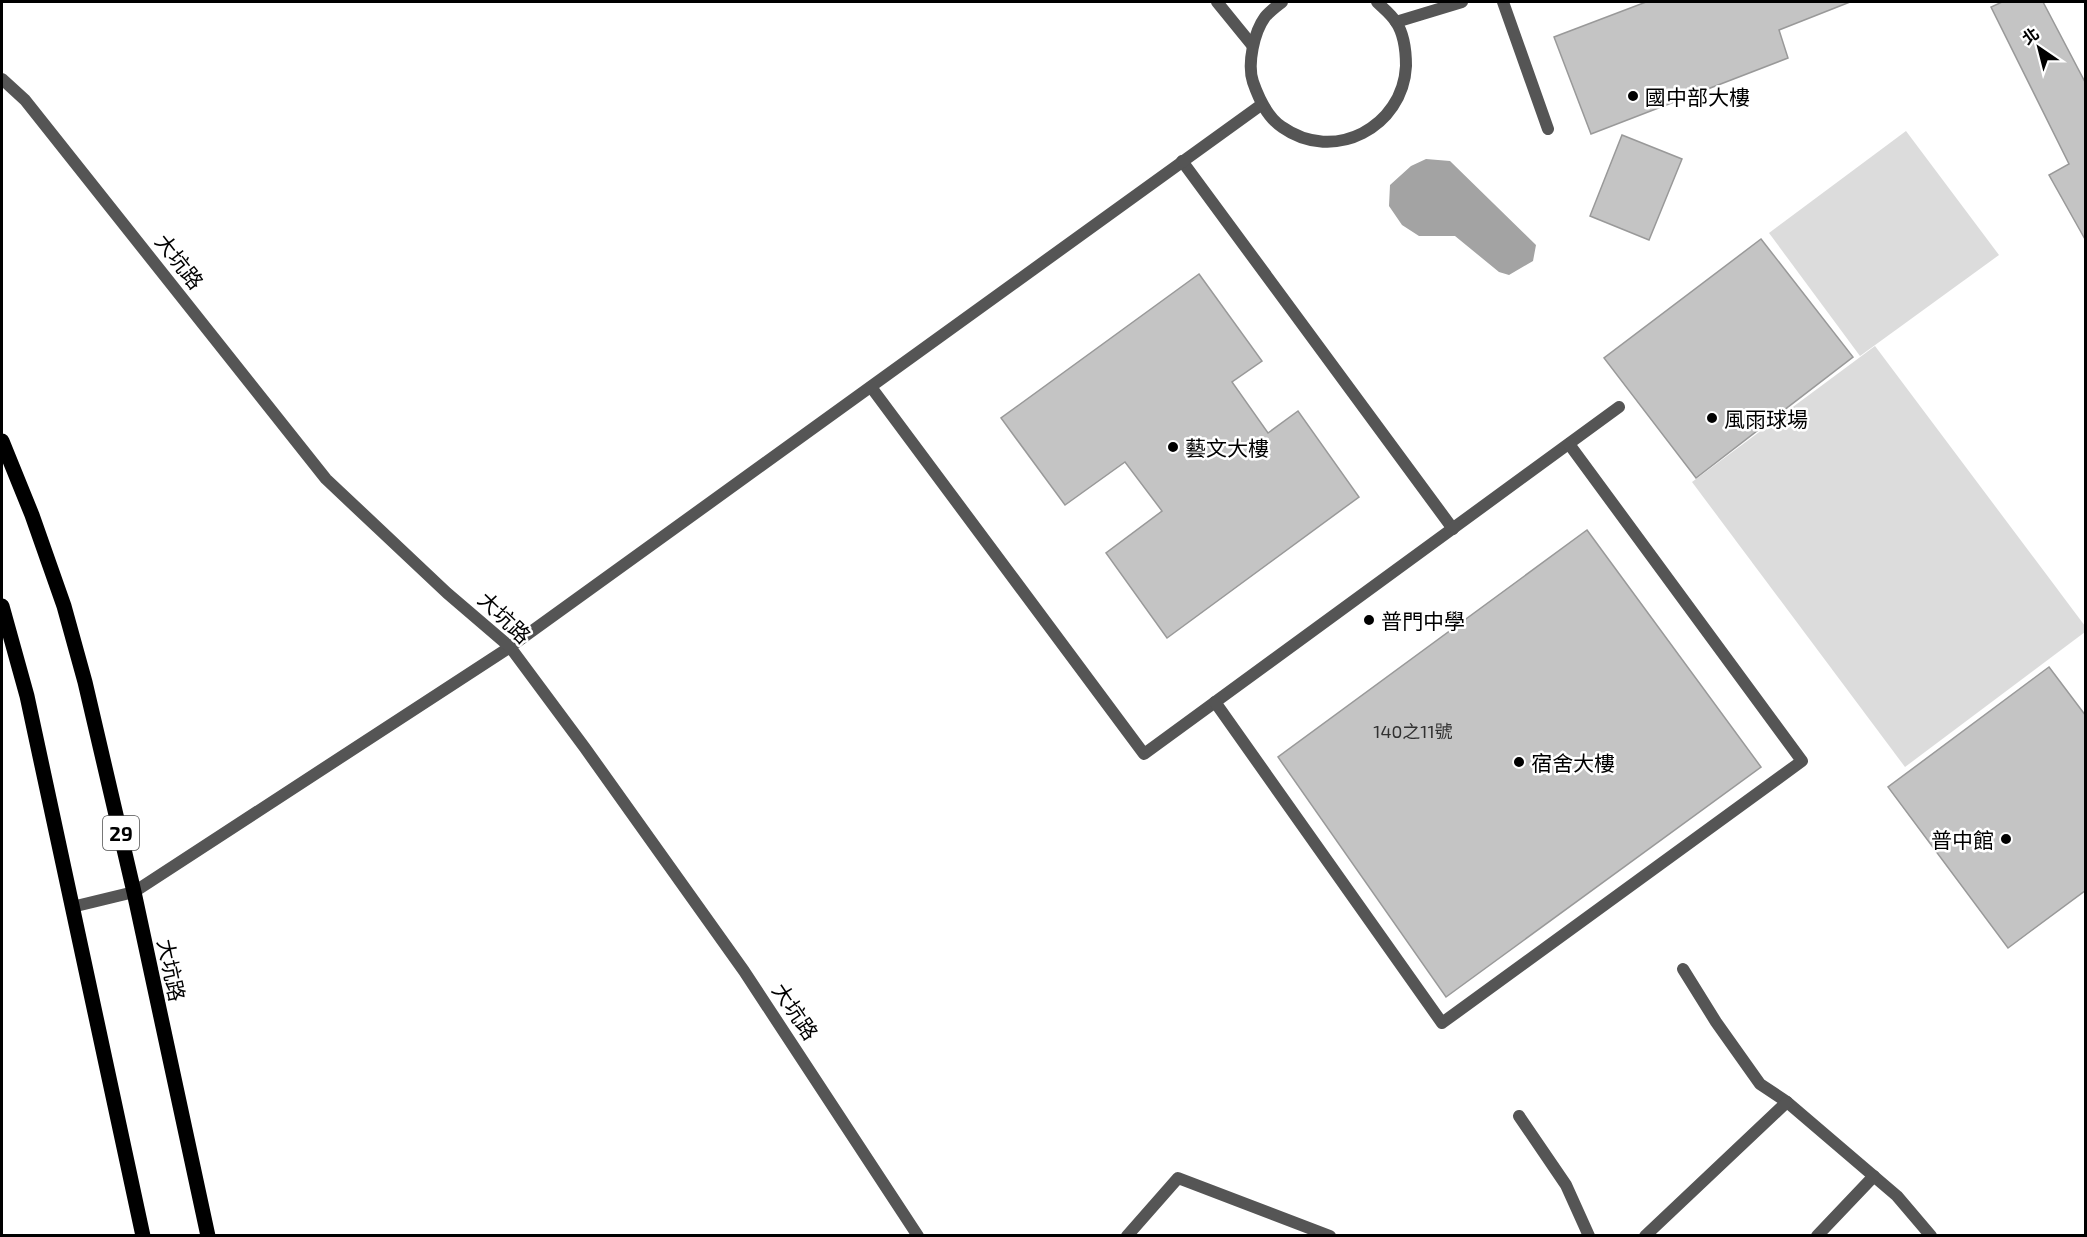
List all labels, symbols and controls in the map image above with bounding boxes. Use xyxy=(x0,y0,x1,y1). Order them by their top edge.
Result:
north arrow xyxy=(2009,18,2069,78)
text: 北 xyxy=(2018,23,2042,48)
place label: 國中部大樓 xyxy=(1645,84,1750,109)
marker: 國中部大樓 xyxy=(1626,89,1640,103)
street label: 大坑路 xyxy=(151,228,209,294)
place label: 風雨球場 xyxy=(1724,406,1808,431)
marker: 風雨球場 xyxy=(1705,411,1719,425)
place label: 藝文大樓 xyxy=(1185,435,1269,460)
marker: 藝文大樓 xyxy=(1166,440,1180,454)
street label: 大坑路 xyxy=(474,586,536,648)
place label: 普門中學 xyxy=(1381,608,1465,633)
marker: 普門中學 xyxy=(1362,613,1376,627)
house number: 140之11號 xyxy=(1373,720,1453,742)
place label: 宿舍大樓 xyxy=(1531,750,1615,775)
marker: 宿舍大樓 xyxy=(1512,755,1526,769)
road number: 29 xyxy=(103,816,139,850)
place label: 普中館 xyxy=(1931,827,1994,852)
marker: 普中館 xyxy=(1999,832,2013,846)
street label: 大坑路 xyxy=(153,937,191,1003)
street label: 大坑路 xyxy=(768,978,824,1044)

